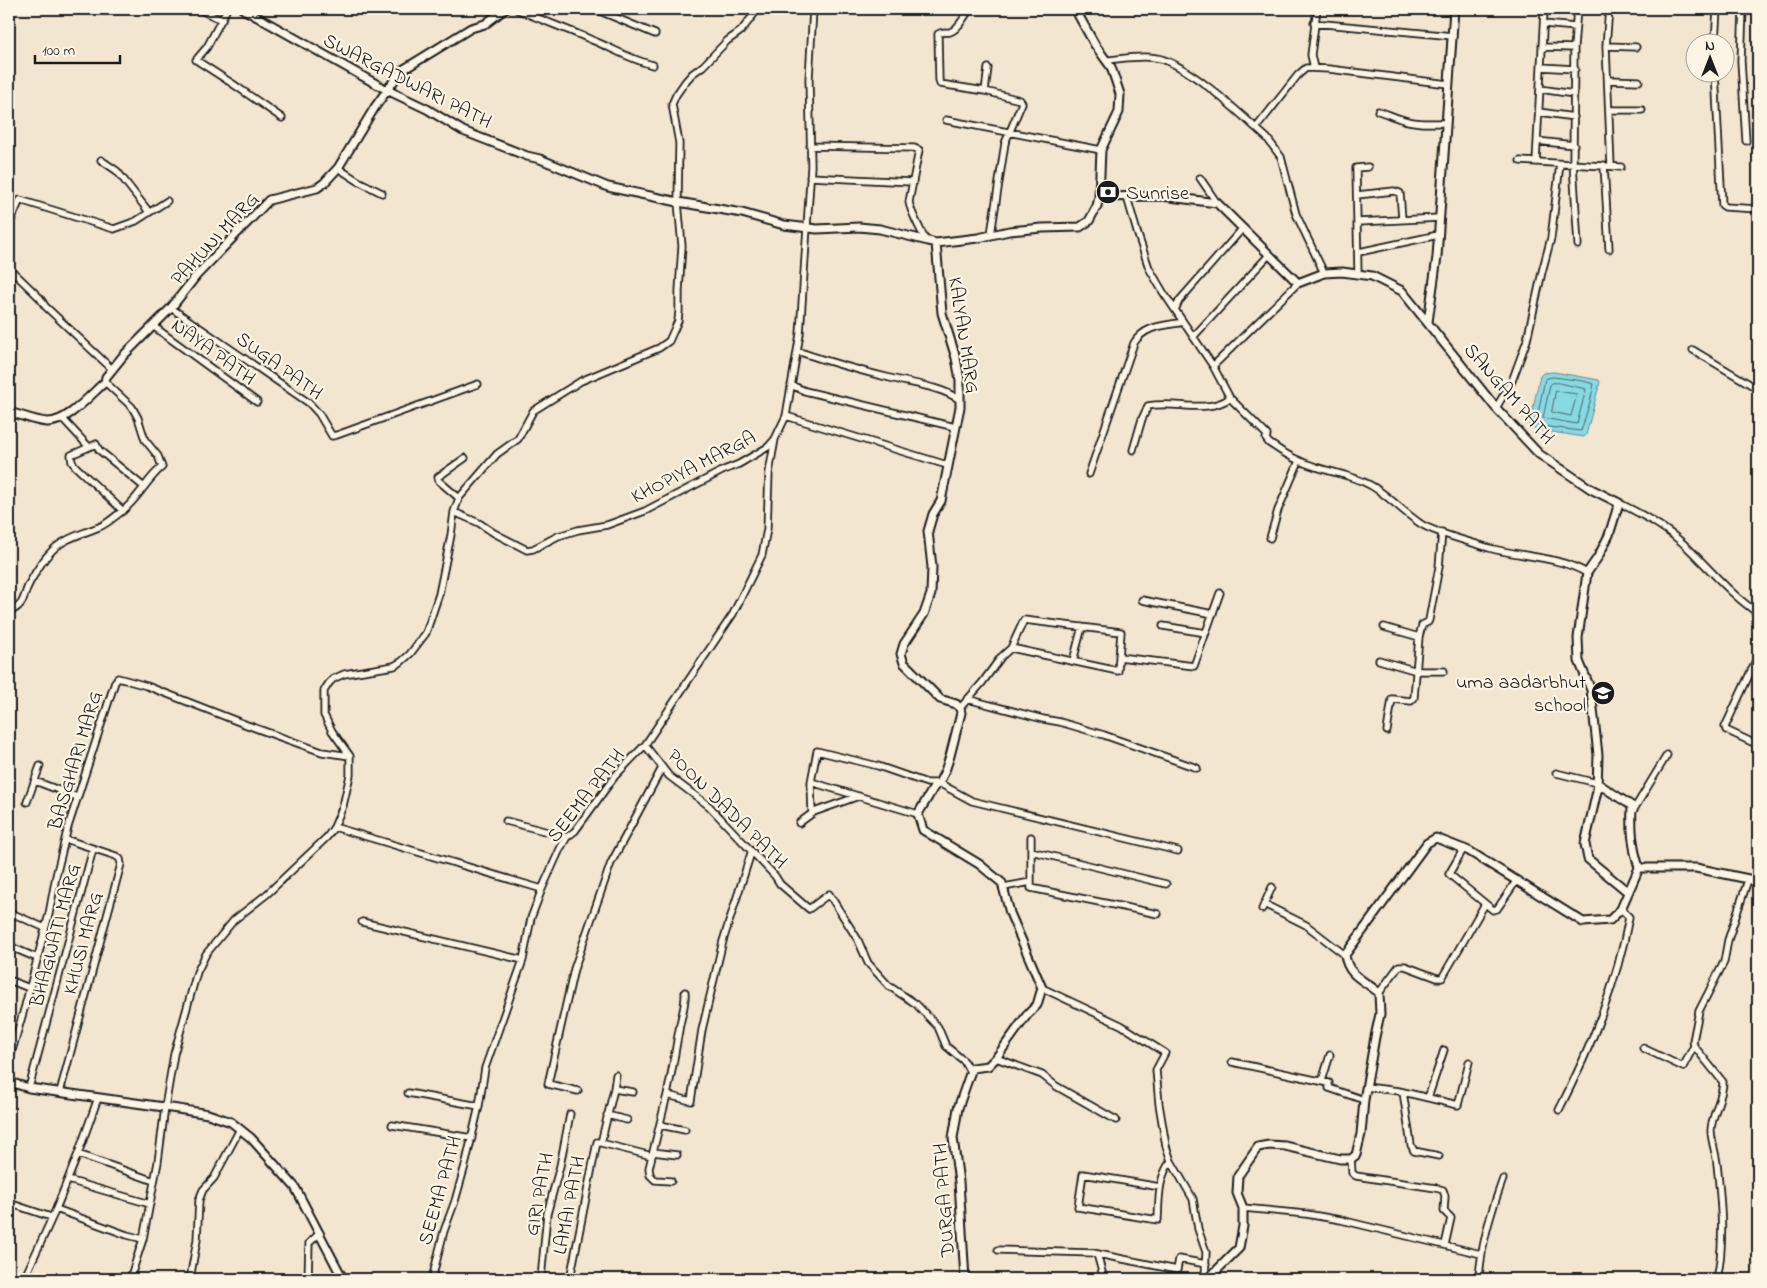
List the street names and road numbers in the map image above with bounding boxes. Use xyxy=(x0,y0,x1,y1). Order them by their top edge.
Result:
street label: SWARGADWARI PATH xyxy=(317,27,496,137)
street label: PAHUNI MARG xyxy=(165,187,267,293)
street label: KALYAN MARG xyxy=(939,275,986,396)
street label: NAYA PATH xyxy=(164,312,261,394)
street label: SUGA PATH xyxy=(229,326,328,408)
street label: SANGAM PATH xyxy=(1456,337,1561,452)
street label: KHOPIYA MARGA xyxy=(627,424,762,512)
street label: BASGHARI MARG xyxy=(41,688,111,835)
street label: SEEMA PATH xyxy=(541,743,633,850)
street label: POON DADA PATH xyxy=(659,743,793,877)
street label: BHAGWATI MARG xyxy=(23,861,89,1011)
street label: KHUSI MARG xyxy=(57,889,112,998)
street label: SEEMA PATH xyxy=(412,1133,471,1249)
street label: DURGA PATH xyxy=(927,1142,964,1259)
street label: GIRI PATH xyxy=(518,1151,563,1238)
street label: LAMAI PATH xyxy=(547,1154,594,1257)

